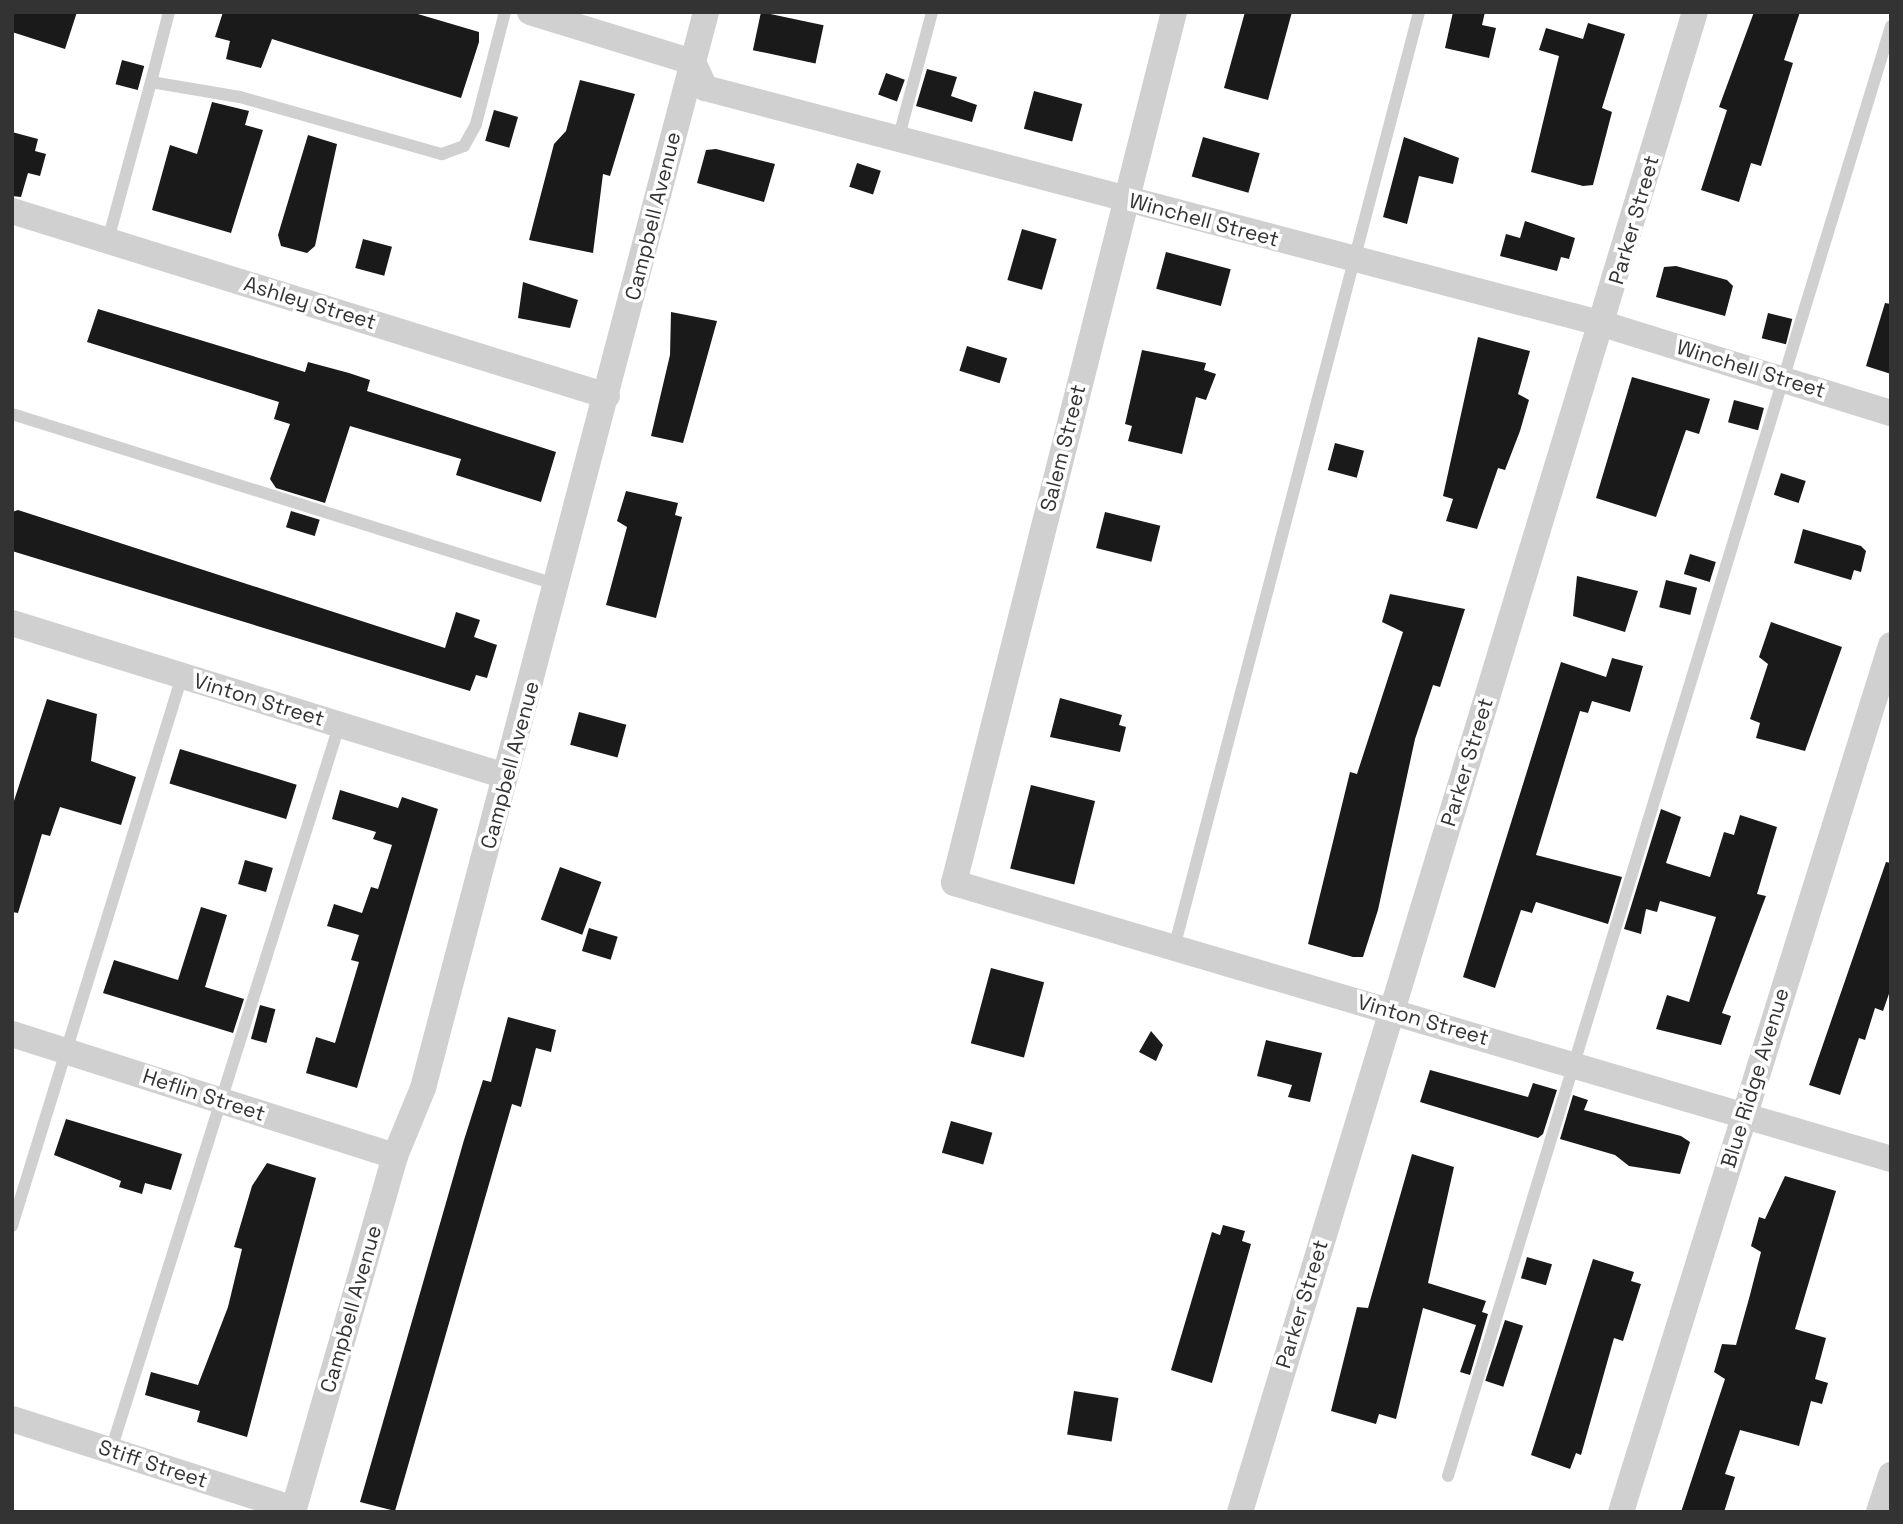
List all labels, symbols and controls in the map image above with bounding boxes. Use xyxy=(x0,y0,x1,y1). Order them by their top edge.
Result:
street label: Campbell Avenue xyxy=(620,129,686,303)
street label: Parker Street xyxy=(1604,153,1664,287)
street label: Winchell Street xyxy=(1126,188,1282,252)
street label: Ashley Street xyxy=(241,271,379,335)
street label: Winchell Street xyxy=(1674,334,1828,404)
street label: Salem Street xyxy=(1035,382,1091,514)
street label: Vinton Street xyxy=(191,668,327,732)
street label: Campbell Avenue xyxy=(475,678,545,852)
street label: Parker Street xyxy=(1436,695,1498,829)
street label: Blue Ridge Avenue xyxy=(1716,985,1794,1171)
street label: Vinton Street xyxy=(1354,989,1492,1051)
street label: Heflin Street xyxy=(140,1063,268,1127)
street label: Campbell Avenue xyxy=(315,1222,387,1396)
street label: Parker Street xyxy=(1271,1237,1333,1371)
street label: Stiff Street xyxy=(95,1435,211,1493)

